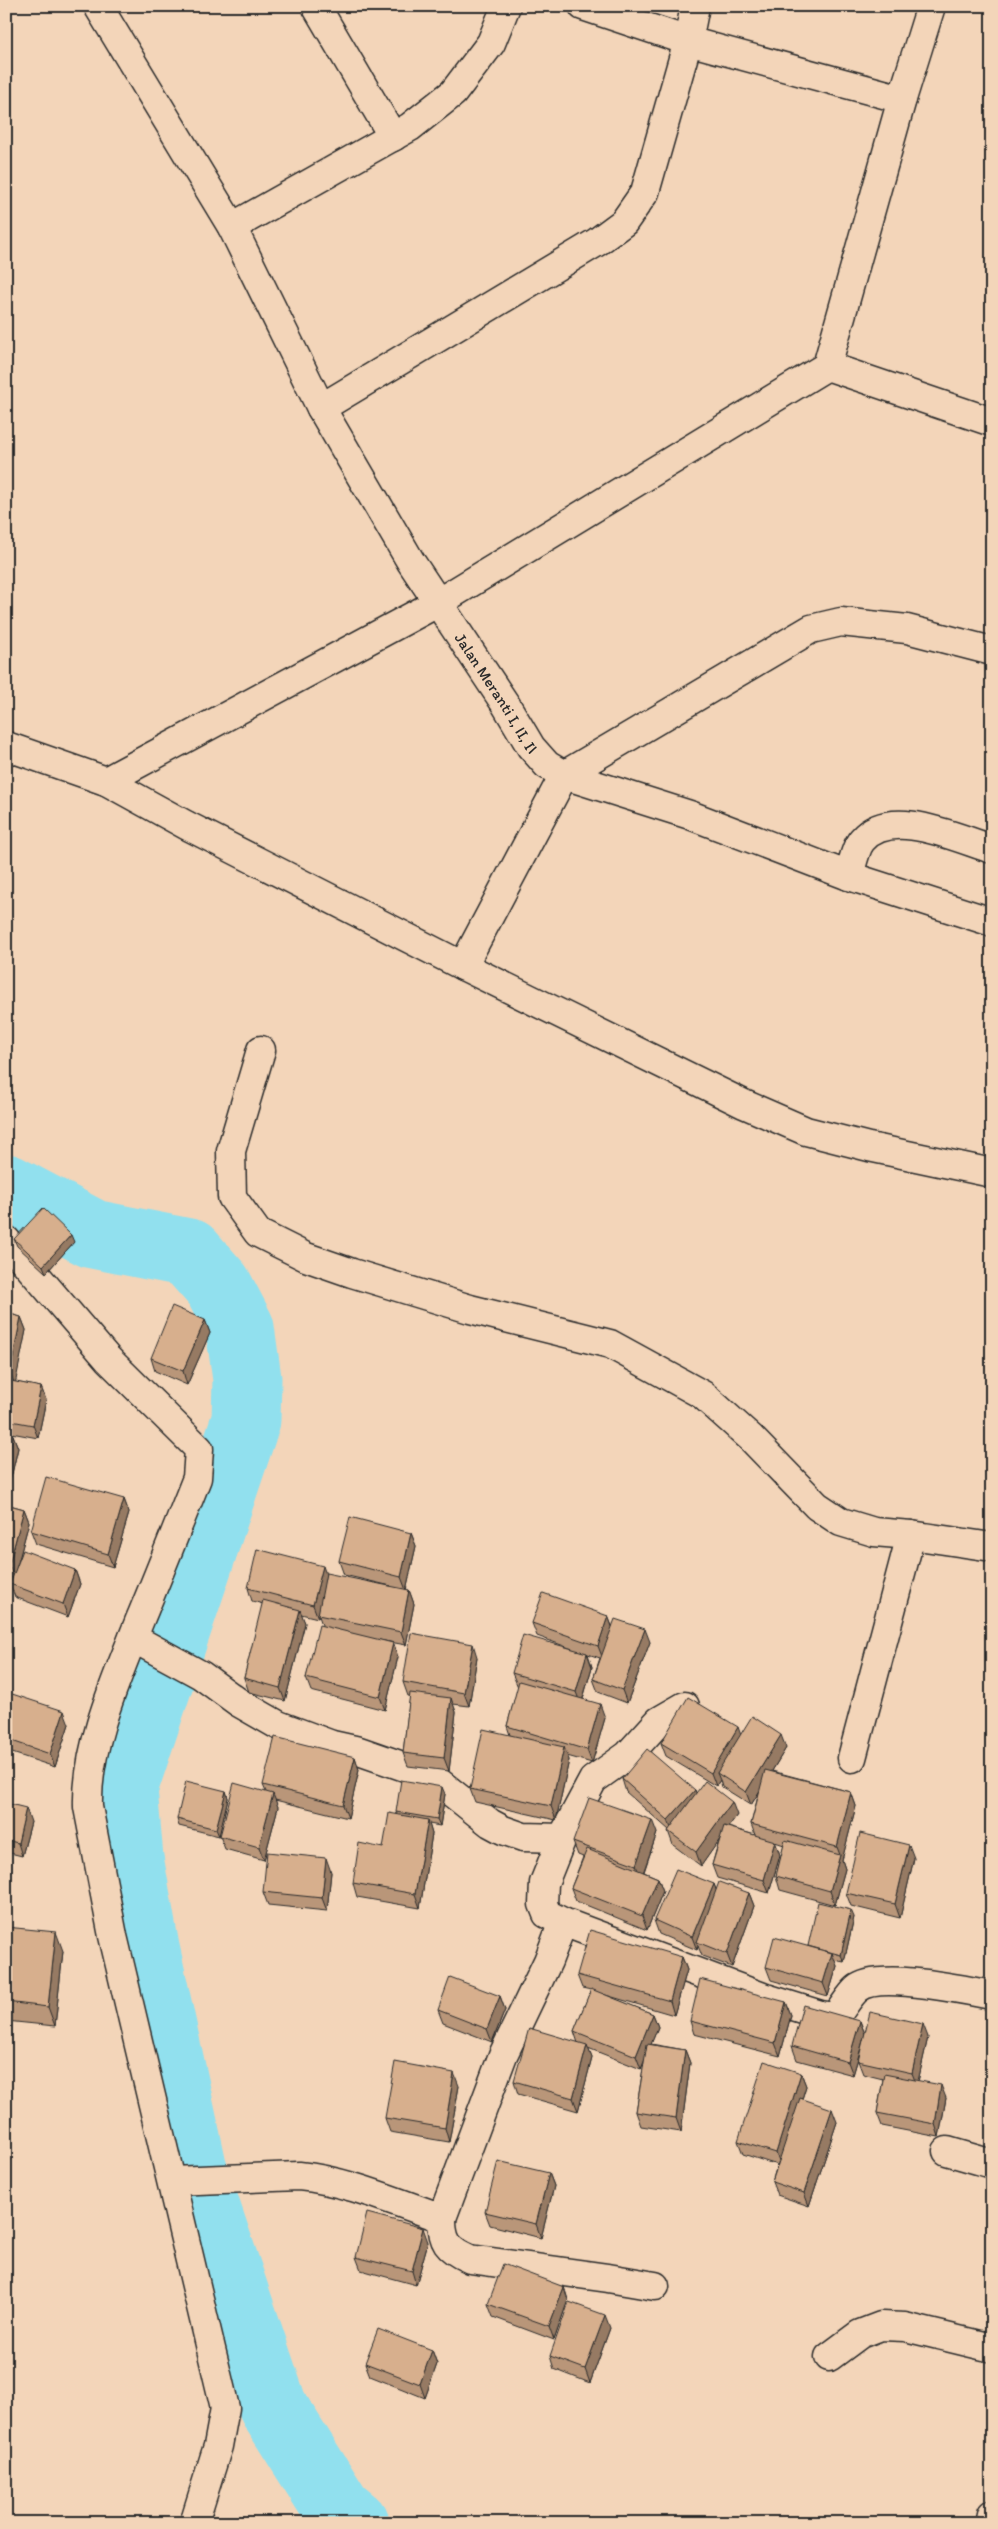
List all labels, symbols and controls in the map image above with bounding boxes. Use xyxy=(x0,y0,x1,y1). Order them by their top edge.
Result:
street label: Jalan Meranti I, II, II xyxy=(451,629,542,758)

